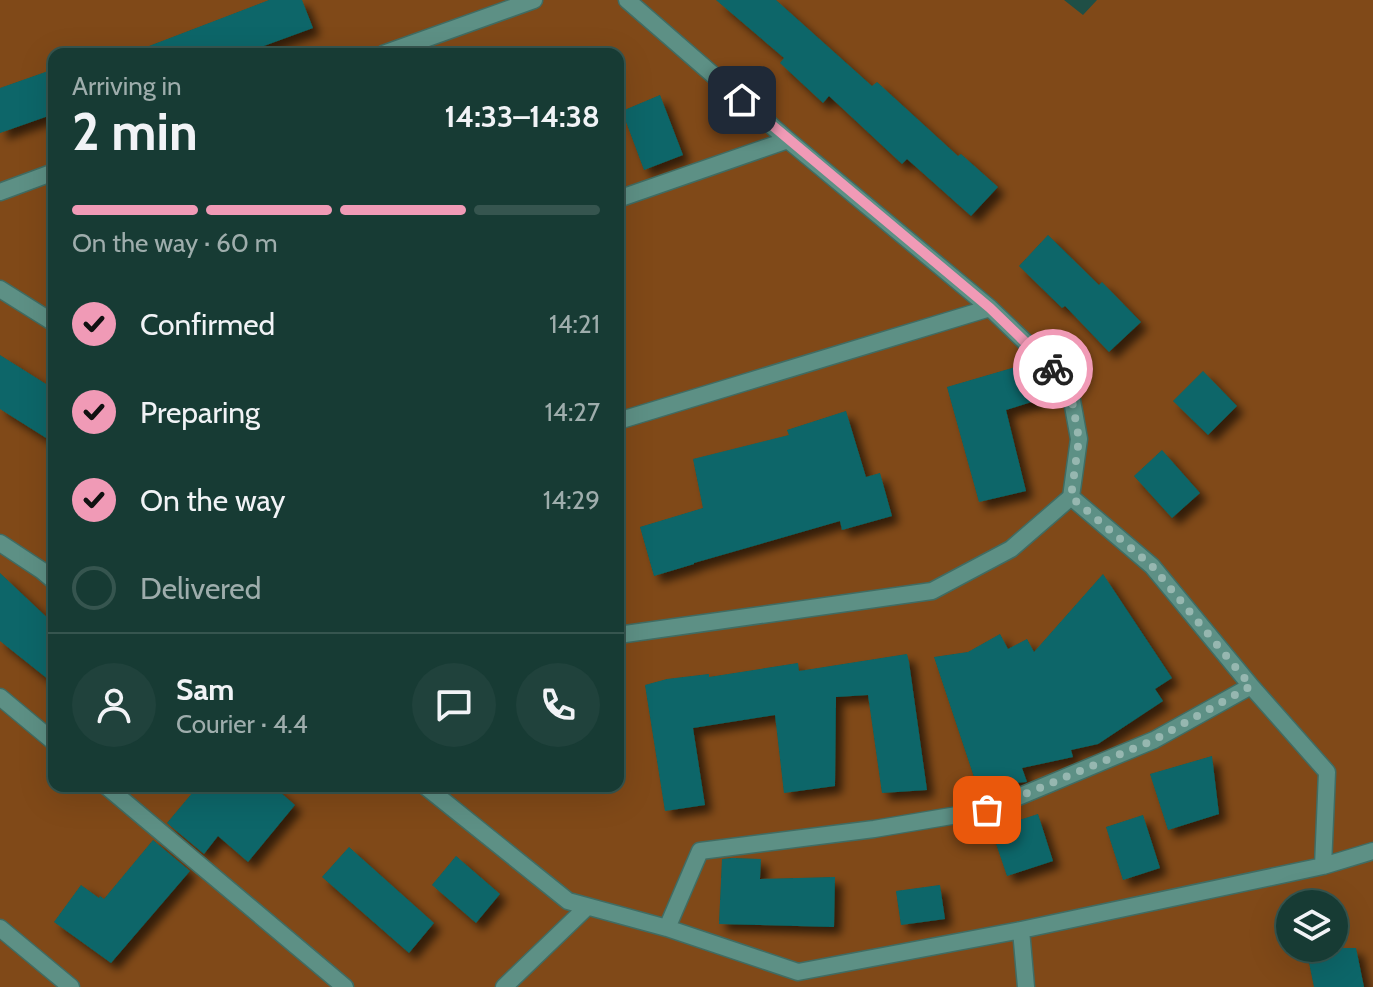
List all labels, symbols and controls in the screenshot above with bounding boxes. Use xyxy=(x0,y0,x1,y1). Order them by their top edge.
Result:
pin xyxy=(708,66,776,134)
text: Arriving in xyxy=(72,70,182,102)
icon: home xyxy=(720,78,764,122)
text: 14:33–14:38 xyxy=(444,98,600,135)
text: 2 min xyxy=(72,100,198,163)
text: On the way · 60 m xyxy=(72,227,278,259)
icon: check xyxy=(72,302,116,346)
text: Confirmed xyxy=(140,306,275,343)
text: 14:21 xyxy=(549,308,600,340)
courier xyxy=(1013,329,1093,409)
icon: bike xyxy=(1031,347,1075,391)
icon: check xyxy=(72,390,116,434)
text: Preparing xyxy=(140,394,260,431)
text: 14:27 xyxy=(544,396,600,428)
icon: check xyxy=(72,478,116,522)
text: On the way xyxy=(140,482,285,519)
text: 14:29 xyxy=(543,484,600,516)
text: Delivered xyxy=(140,570,261,607)
button: person xyxy=(72,663,156,747)
button: chat xyxy=(412,663,496,747)
button: phone xyxy=(516,663,600,747)
text: Sam xyxy=(176,671,234,708)
text: Courier · 4.4 xyxy=(176,708,308,740)
pin xyxy=(953,776,1021,844)
icon: bag xyxy=(965,788,1009,832)
map controls xyxy=(1276,890,1348,962)
button: layers xyxy=(1276,890,1348,962)

